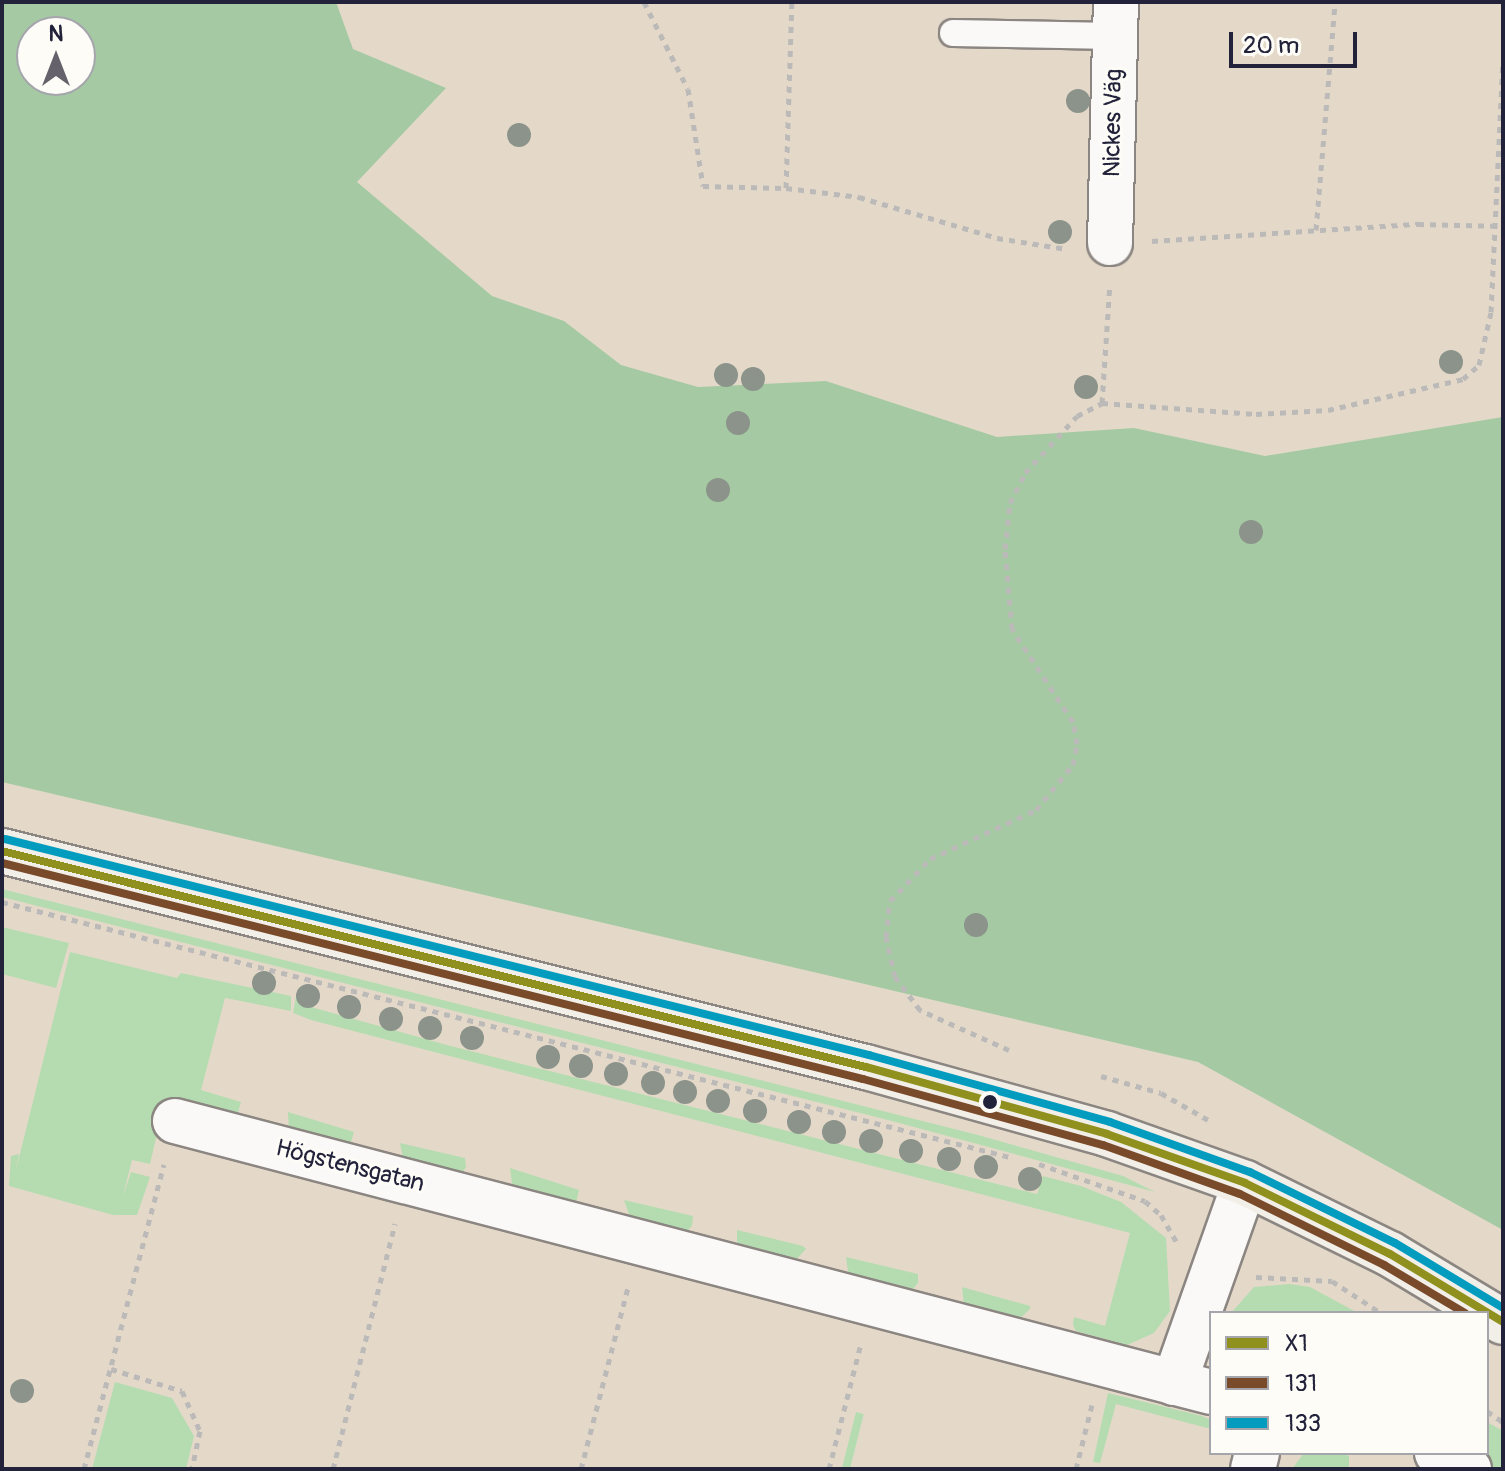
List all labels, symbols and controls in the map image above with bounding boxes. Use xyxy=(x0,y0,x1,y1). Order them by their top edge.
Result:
north arrow xyxy=(16,16,96,96)
scale bar xyxy=(1233,16,1361,66)
text: N xyxy=(49,20,63,48)
text: 20 m xyxy=(1243,31,1299,60)
street label: Nickes Väg xyxy=(1098,69,1128,177)
unlabelled marker xyxy=(982,1094,998,1110)
street label: Högstensgatan xyxy=(273,1134,427,1198)
legend xyxy=(1209,1311,1489,1455)
text: X1 xyxy=(1285,1329,1308,1358)
text: 131 xyxy=(1285,1369,1317,1398)
text: 133 xyxy=(1285,1409,1321,1438)

